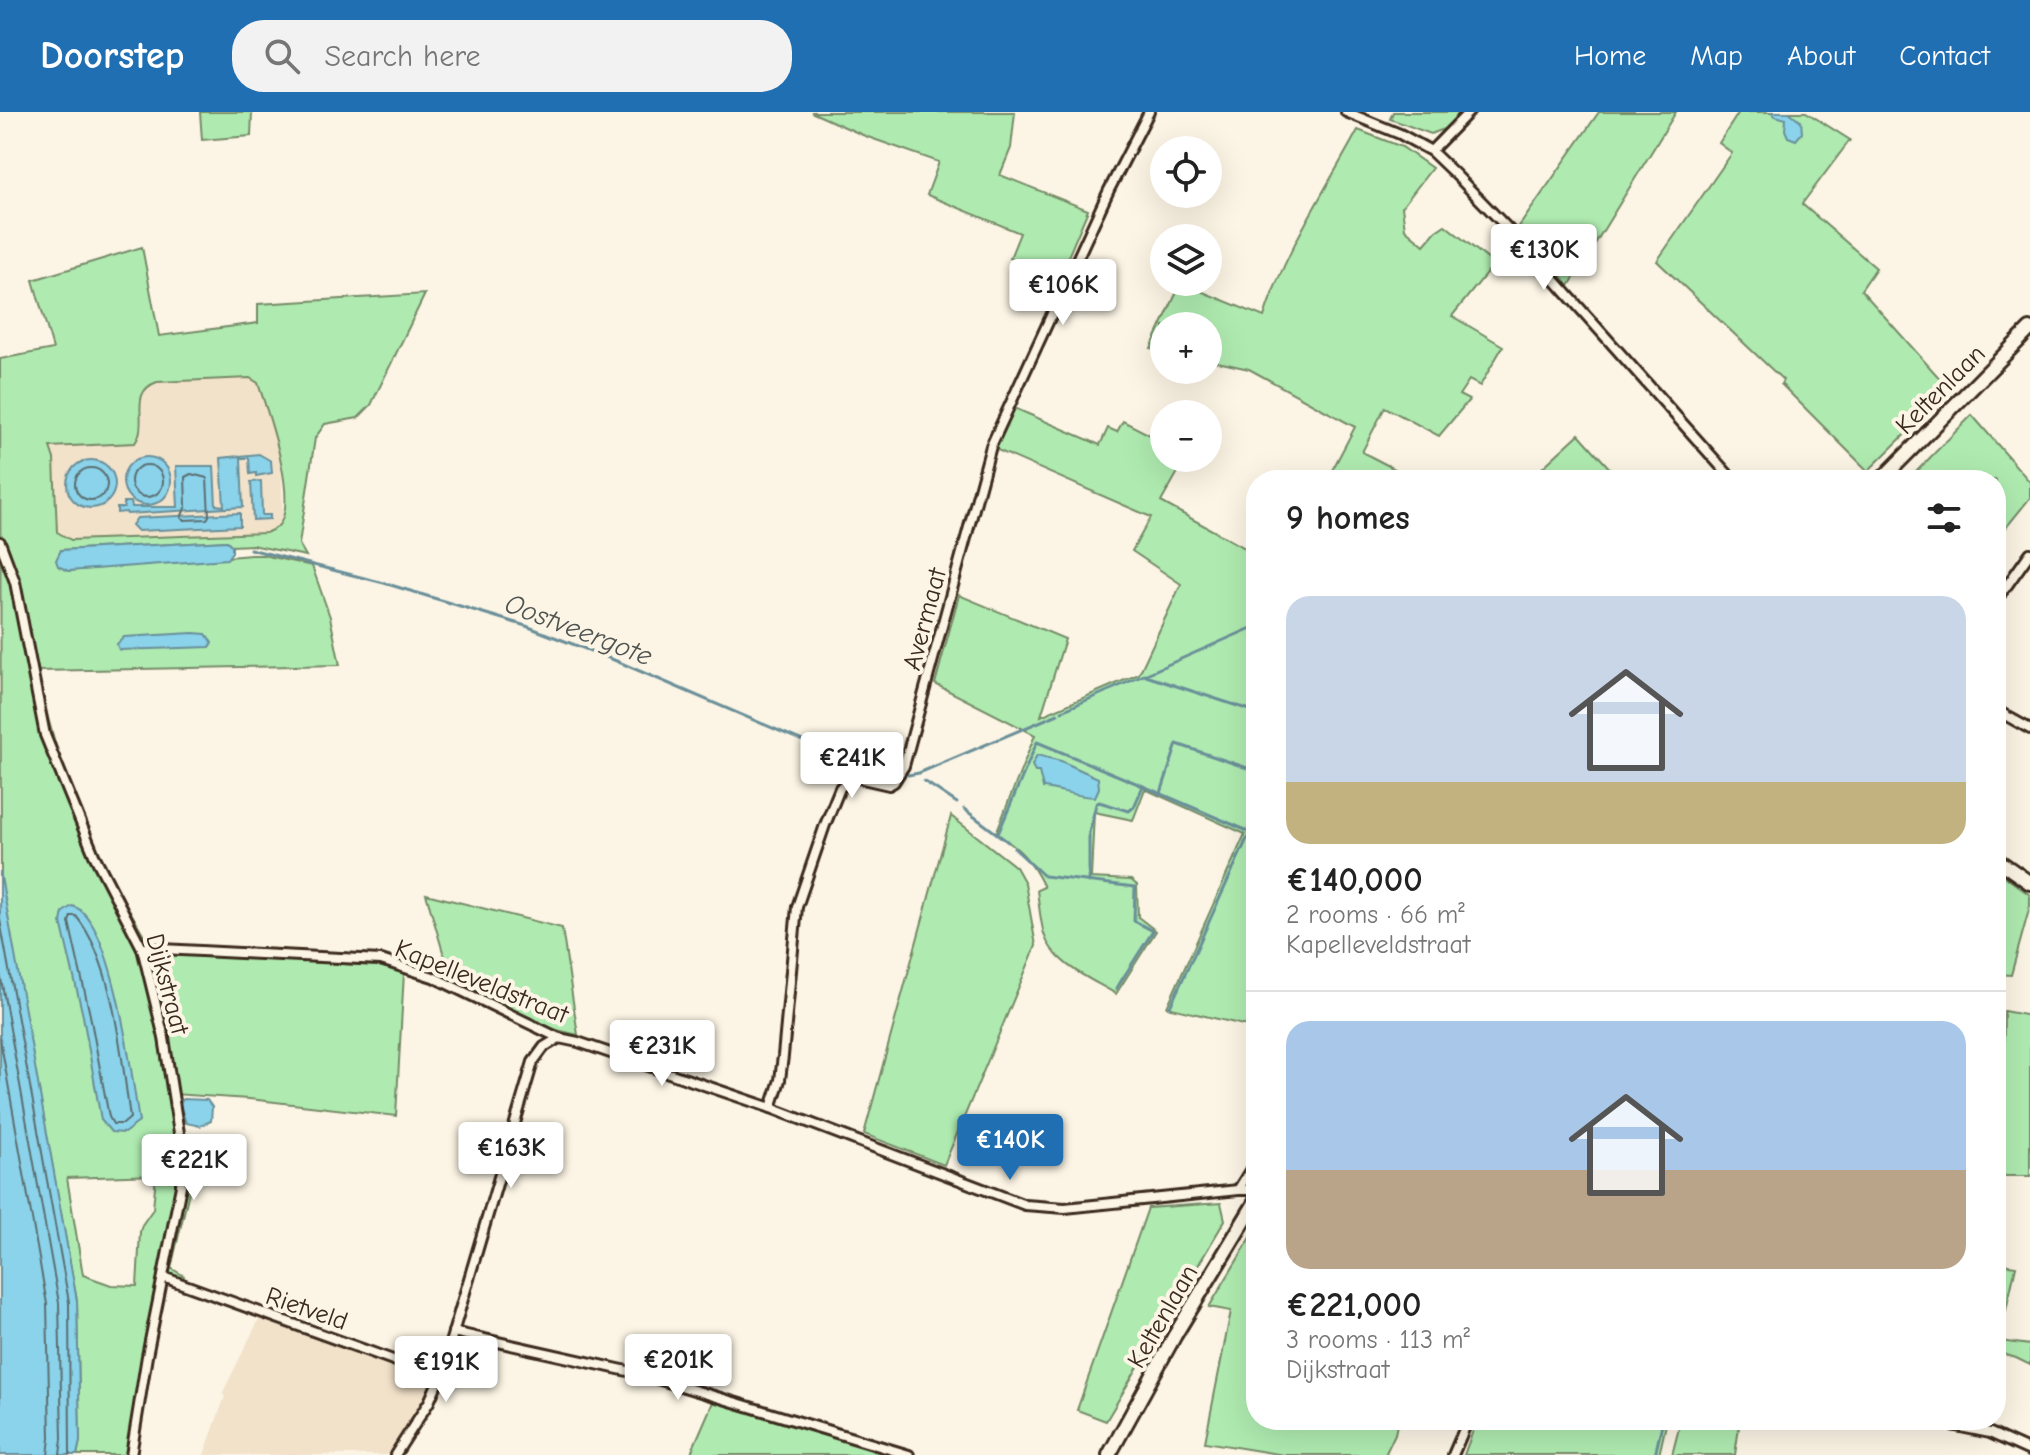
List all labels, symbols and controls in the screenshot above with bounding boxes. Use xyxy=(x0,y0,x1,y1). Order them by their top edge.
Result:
search box xyxy=(232,20,792,92)
text: Doorstep xyxy=(40,34,184,78)
icon: search xyxy=(260,34,304,78)
text: Search here xyxy=(324,39,481,74)
text: Home xyxy=(1574,40,1646,72)
text: Map xyxy=(1690,40,1743,72)
text: About xyxy=(1787,40,1855,72)
text: Contact xyxy=(1899,40,1990,72)
map controls xyxy=(1150,136,1222,472)
button: locate xyxy=(1150,136,1222,208)
button: layers xyxy=(1150,224,1222,296)
pin: €130K xyxy=(1488,224,1600,292)
text: €130K xyxy=(1509,235,1579,265)
pin: €106K xyxy=(1007,259,1119,327)
text: €106K xyxy=(1027,270,1099,300)
button: + xyxy=(1150,312,1222,384)
street label: Keltenlaan xyxy=(1890,339,1992,441)
button: − xyxy=(1150,400,1222,472)
icon: filters xyxy=(1922,496,1966,540)
text: 9 homes xyxy=(1286,498,1410,538)
street label: Avermaat xyxy=(897,563,953,674)
water label: Oostveergote xyxy=(501,587,657,673)
icon: home xyxy=(1554,648,1698,792)
pin: €241K xyxy=(796,732,908,800)
text: €241K xyxy=(818,743,886,773)
text: €140,000 xyxy=(1286,860,1423,900)
text: 2 rooms · 66 m² xyxy=(1286,900,1465,930)
street label: Dijkstraat xyxy=(139,930,195,1040)
text: Kapelleveldstraat xyxy=(1286,930,1470,960)
street label: Kapelleveldstraat xyxy=(391,933,574,1031)
pin: €231K xyxy=(606,1020,718,1088)
text: €231K xyxy=(628,1031,696,1061)
icon: home xyxy=(1554,1073,1698,1217)
pin: €140K xyxy=(954,1114,1066,1182)
pin: €163K xyxy=(455,1122,567,1190)
text: €140K xyxy=(975,1125,1045,1155)
text: €163K xyxy=(476,1133,546,1163)
pin: €221K xyxy=(138,1134,250,1202)
text: €221K xyxy=(160,1145,228,1175)
street label: Keltenlaan xyxy=(1121,1260,1204,1373)
street label: Rietveld xyxy=(262,1281,352,1337)
text: €221,000 xyxy=(1286,1285,1422,1325)
text: 3 rooms · 113 m² xyxy=(1286,1325,1470,1355)
pin: €201K xyxy=(622,1334,734,1402)
pin: €191K xyxy=(390,1336,502,1404)
text: €201K xyxy=(643,1345,713,1375)
text: €191K xyxy=(413,1347,479,1377)
text: Dijkstraat xyxy=(1286,1355,1389,1385)

